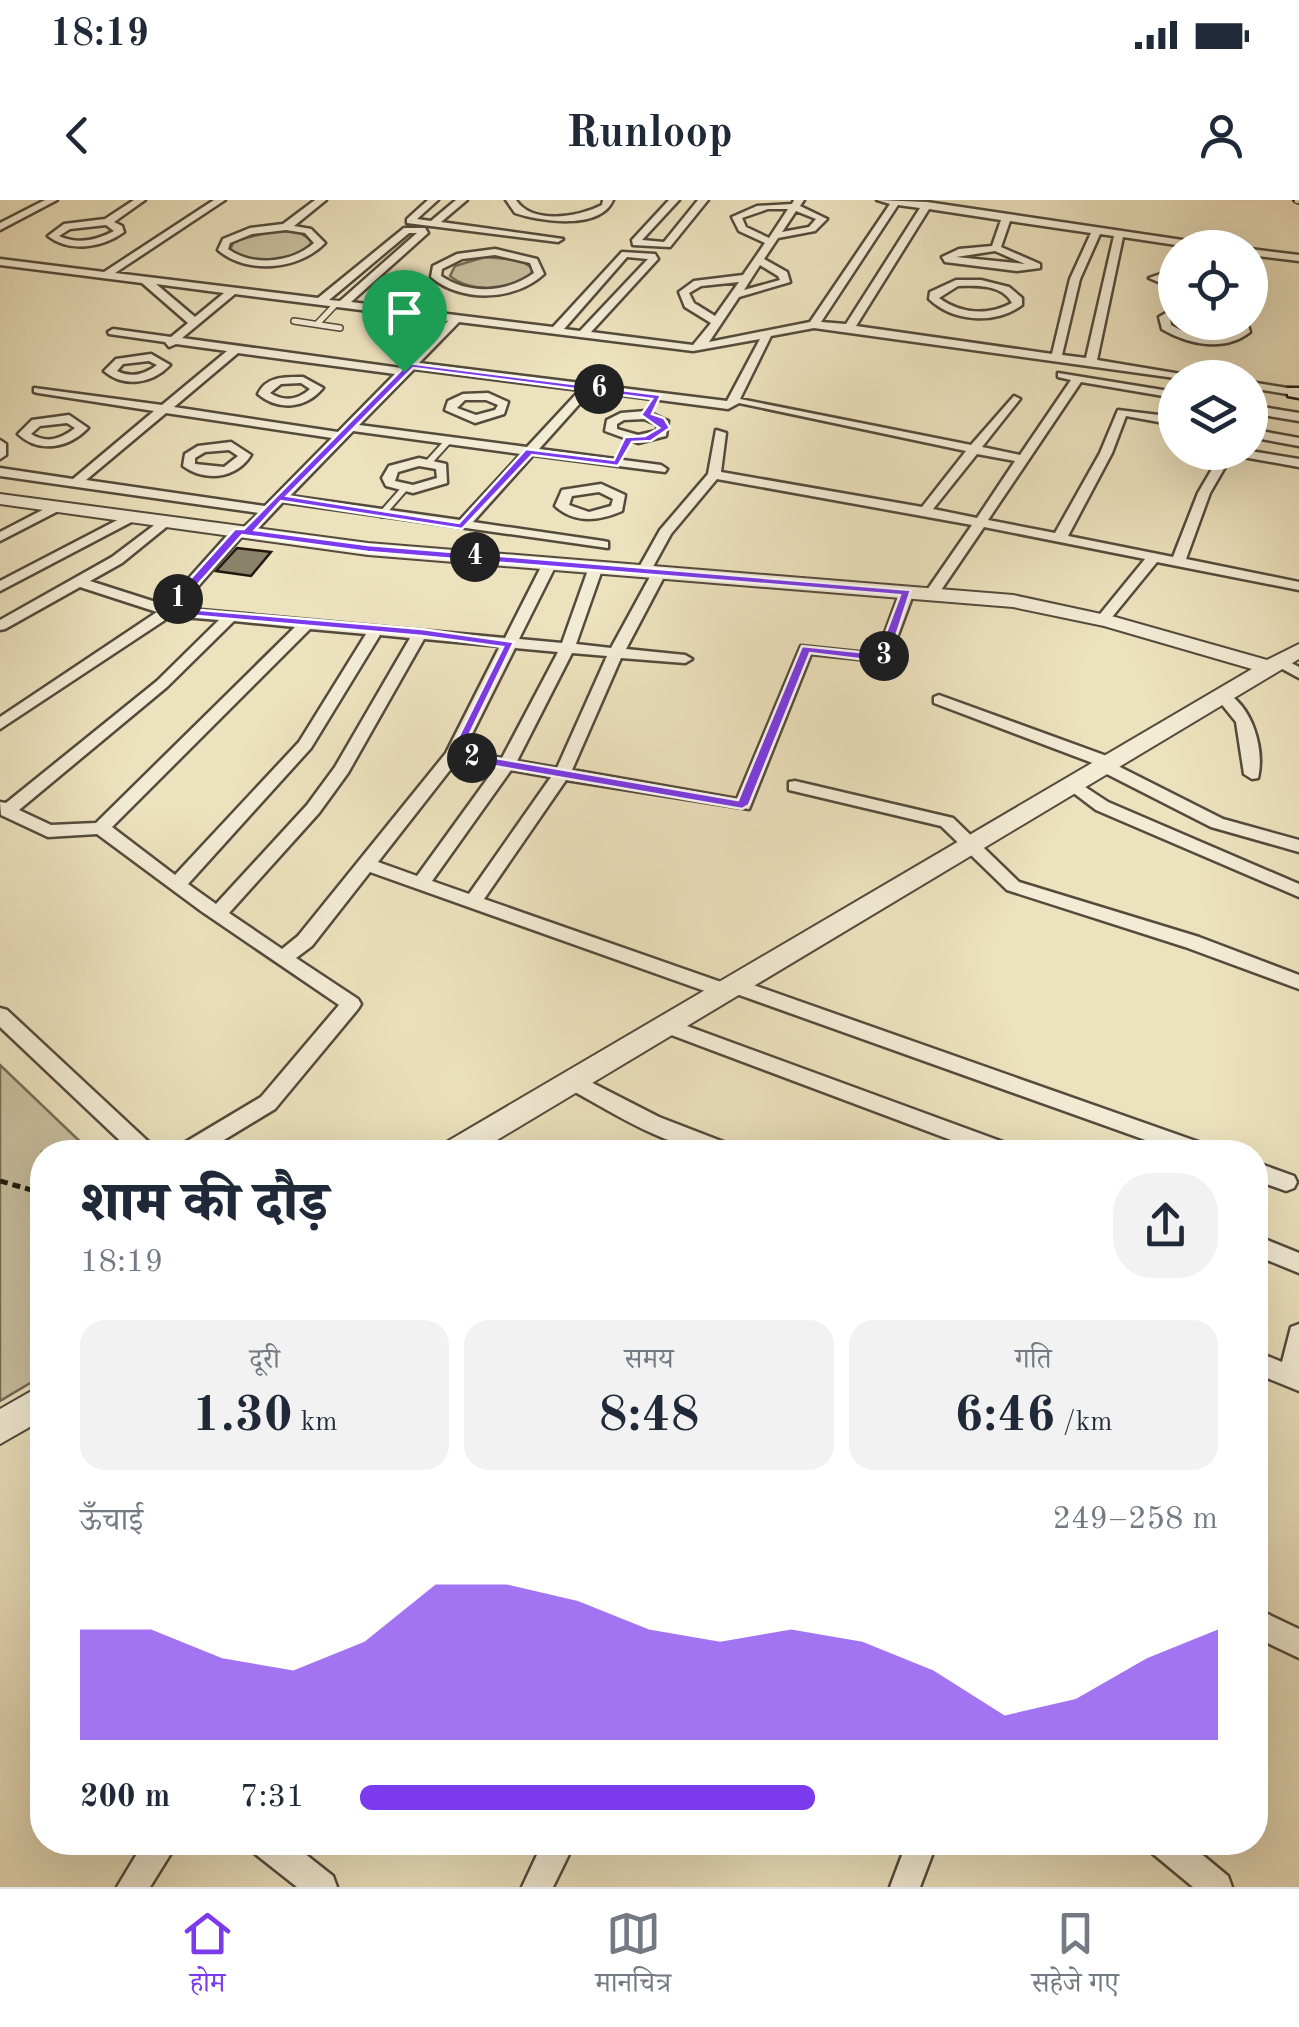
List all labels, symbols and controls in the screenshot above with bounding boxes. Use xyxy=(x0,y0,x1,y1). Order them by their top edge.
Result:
text: 18:19 xyxy=(50,16,149,54)
icon: back xyxy=(50,108,105,163)
icon: person xyxy=(1194,108,1249,163)
text: Runloop xyxy=(566,112,733,157)
map controls xyxy=(1158,230,1268,470)
button: locate xyxy=(1158,230,1268,340)
pin xyxy=(362,270,447,373)
icon: arrive xyxy=(377,285,432,340)
button: layers xyxy=(1158,360,1268,470)
pin: 6 xyxy=(574,364,624,414)
text: 6 xyxy=(591,375,607,403)
pin: 4 xyxy=(450,532,500,582)
text: 4 xyxy=(467,543,483,571)
pin: 1 xyxy=(153,574,203,624)
text: 1 xyxy=(170,585,186,613)
pin: 3 xyxy=(859,631,909,681)
text: 3 xyxy=(876,642,892,670)
pin: 2 xyxy=(447,733,497,783)
text: 2 xyxy=(464,744,480,772)
button: share xyxy=(1113,1173,1218,1278)
text: शाम की दौड़ xyxy=(80,1178,328,1233)
text: 18:19 xyxy=(80,1247,163,1279)
text: दूरी xyxy=(249,1347,280,1375)
text: समय xyxy=(624,1347,674,1375)
text: गति xyxy=(1015,1347,1052,1375)
text: 1.30 xyxy=(192,1392,293,1442)
text: 8:48 xyxy=(598,1392,699,1442)
text: 6:46 xyxy=(954,1392,1055,1442)
text: km xyxy=(293,1409,337,1437)
text: /km xyxy=(1055,1409,1112,1437)
text: 249–258 m xyxy=(1052,1504,1218,1536)
text: ऊँचाई xyxy=(80,1506,143,1538)
text: 200 m xyxy=(80,1782,170,1814)
text: 7:31 xyxy=(240,1782,305,1814)
tab: होम xyxy=(180,1906,235,2010)
tab: मानचित्र xyxy=(595,1906,671,2010)
tab: सहेजे गए xyxy=(1031,1906,1119,2010)

